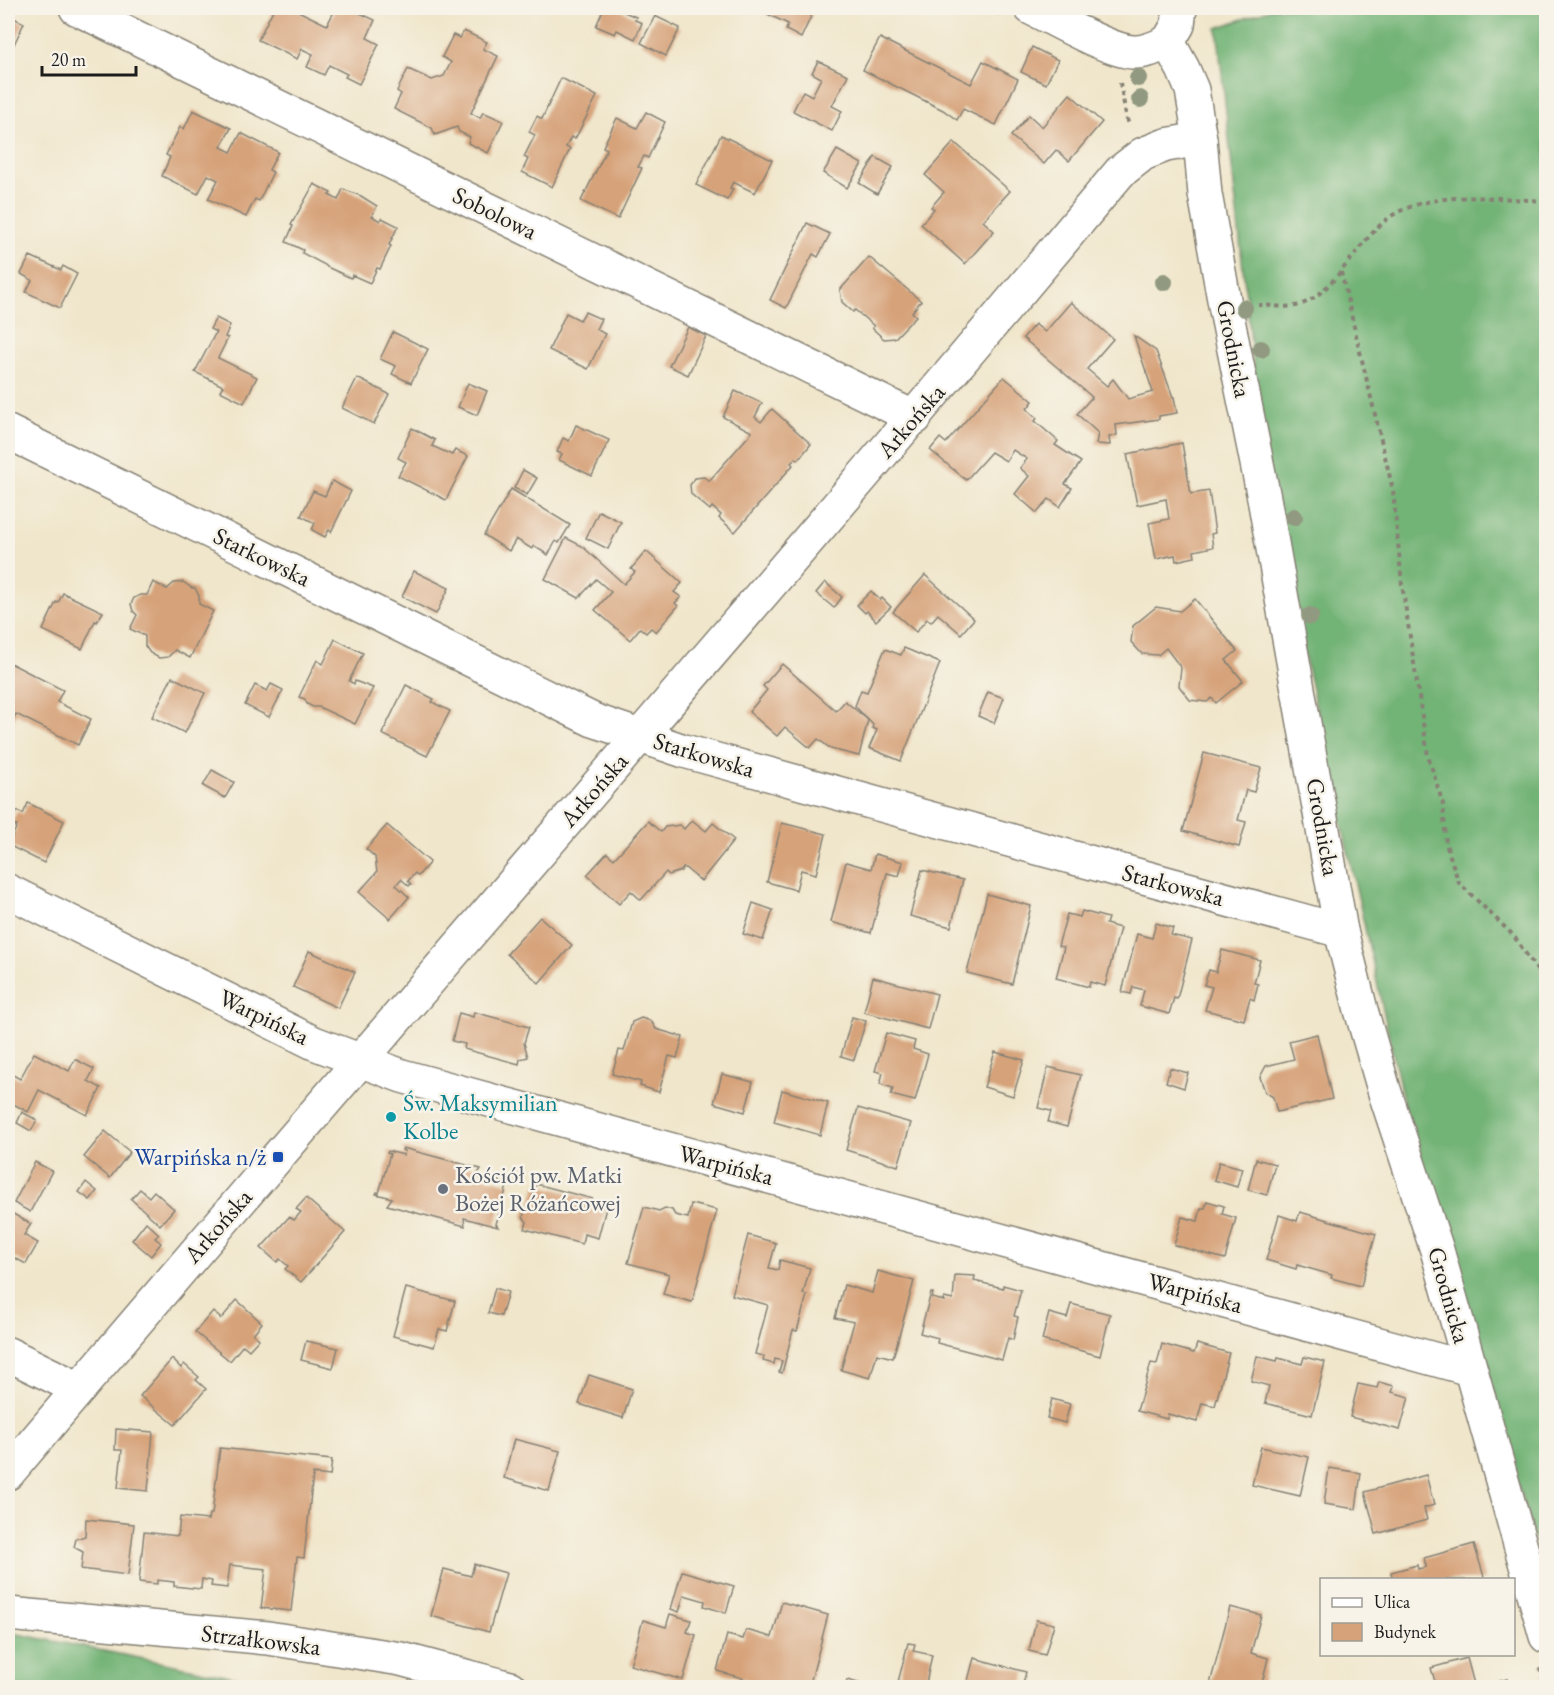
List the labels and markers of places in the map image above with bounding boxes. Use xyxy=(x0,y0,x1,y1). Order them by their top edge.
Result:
place label: Św. Maksymilian Kolbe xyxy=(403,1087,558,1146)
marker: Św. Maksymilian Kolbe xyxy=(384,1110,398,1124)
place label: Warpińska n/ż xyxy=(134,1141,266,1172)
marker: Warpińska n/ż xyxy=(271,1150,285,1164)
place label: Kościół pw. Matki Bożej Różańcowej xyxy=(455,1159,622,1218)
marker: Kościół pw. Matki Bożej Różańcowej xyxy=(436,1182,450,1196)

